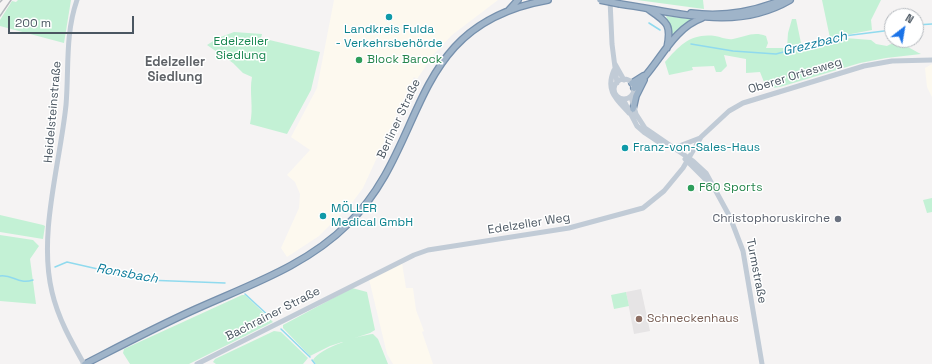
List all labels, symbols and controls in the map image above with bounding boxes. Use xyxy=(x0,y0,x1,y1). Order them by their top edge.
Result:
scale bar xyxy=(10,8,136,34)
north arrow xyxy=(884,8,924,48)
text: N xyxy=(903,11,916,26)
marker: Landkreis Fulda - Verkehrsbehörde xyxy=(384,12,394,22)
text: 200 m xyxy=(15,15,51,31)
place label: Landkreis Fulda - Verkehrsbehörde xyxy=(335,23,443,51)
water label: Grezzbach xyxy=(781,28,849,60)
park label: Edelzeller Siedlung xyxy=(213,35,269,63)
place label: Block Barock xyxy=(367,53,442,67)
district label: Edelzeller Siedlung xyxy=(145,54,205,85)
marker: Block Barock xyxy=(354,55,364,65)
street label: Oberer Ortesweg xyxy=(746,55,844,97)
street label: Heidelsteinstraße xyxy=(41,60,65,164)
street label: Berliner Straße xyxy=(374,77,424,161)
place label: Franz-von-Sales-Haus xyxy=(633,141,760,155)
marker: Franz-von-Sales-Haus xyxy=(620,143,630,153)
place label: F60 Sports xyxy=(699,181,762,195)
marker: F60 Sports xyxy=(686,183,696,193)
place label: MÖLLER Medical GmbH xyxy=(331,202,413,230)
street label: Edelzeller Weg xyxy=(487,210,571,238)
marker: MÖLLER Medical GmbH xyxy=(318,211,328,221)
place label: Christophoruskirche xyxy=(713,212,830,226)
marker: Christophoruskirche xyxy=(833,214,843,224)
street label: Turmstraße xyxy=(743,237,769,305)
water label: Ronsbach xyxy=(95,261,159,287)
street label: Bachrainer Straße xyxy=(223,284,323,344)
place label: Schneckenhaus xyxy=(647,312,739,326)
marker: Schneckenhaus xyxy=(634,314,644,324)

